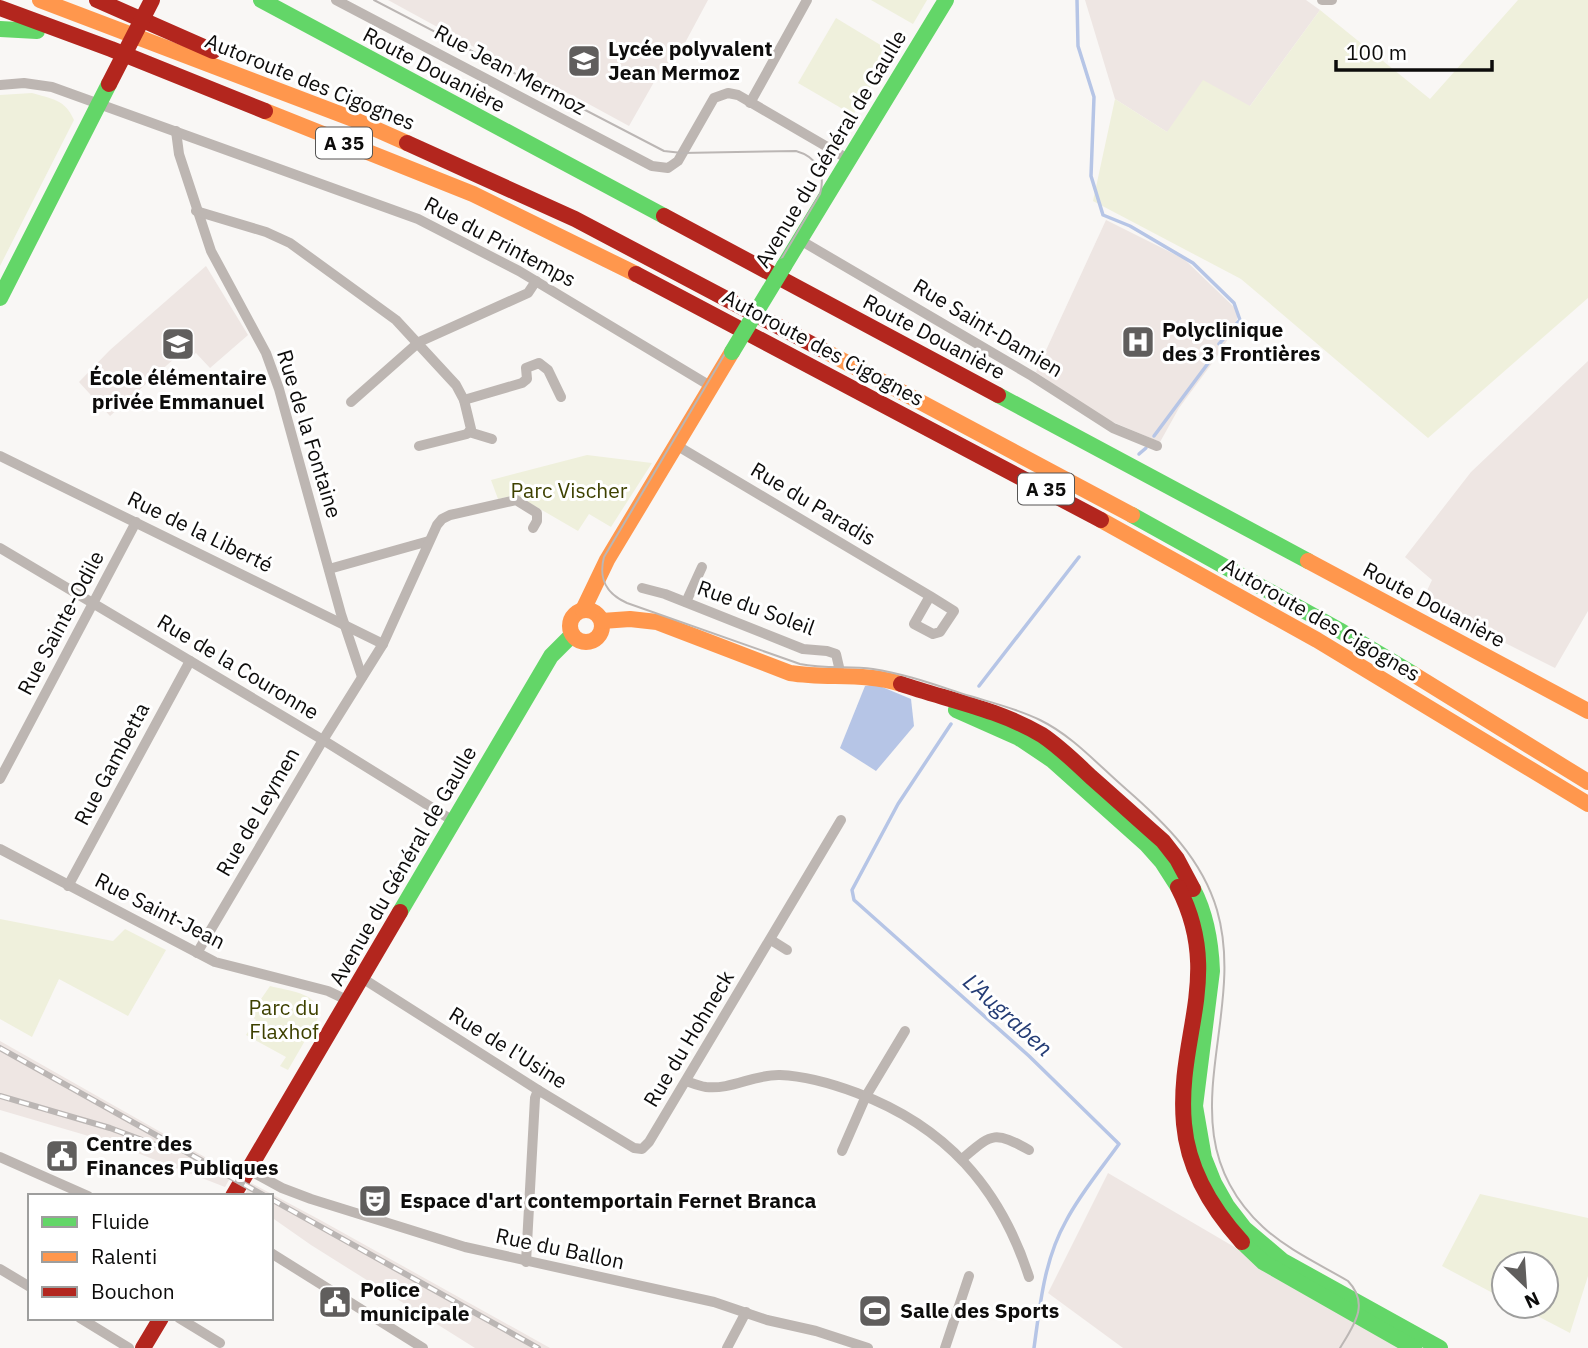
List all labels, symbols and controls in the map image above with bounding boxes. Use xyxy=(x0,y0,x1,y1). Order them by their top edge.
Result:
street label: Rue Jean Mermoz xyxy=(430,17,592,121)
street label: Route Douanière xyxy=(358,20,511,118)
street label: Avenue du Général de Gaulle xyxy=(748,24,912,272)
street label: Autoroute des Cigognes xyxy=(201,26,420,136)
scale bar xyxy=(1336,28,1492,72)
place label: Lycée polyvalent Jean Mermoz xyxy=(608,34,773,86)
text: 100 m xyxy=(1346,38,1407,66)
school or university icon: Lycée polyvalent Jean Mermoz xyxy=(565,42,603,80)
road number: A 35 xyxy=(316,127,372,158)
street label: Rue du Printemps xyxy=(420,189,581,293)
street label: Rue Saint-Damien xyxy=(908,271,1069,383)
street label: Autoroute des Cigognes xyxy=(718,282,929,412)
street label: Route Douanière xyxy=(858,287,1011,385)
place label: Polyclinique des 3 Frontières xyxy=(1162,315,1321,367)
hospital icon: Polyclinique des 3 Frontières xyxy=(1119,323,1157,361)
school or university icon: École élémentaire privée Emmanuel xyxy=(159,325,197,363)
street label: Rue de la Fontaine xyxy=(271,346,349,521)
place label: École élémentaire privée Emmanuel xyxy=(89,363,267,415)
street label: Rue du Paradis xyxy=(746,455,881,551)
road number: A 35 xyxy=(1018,474,1074,504)
park label: Parc Vischer xyxy=(511,476,628,504)
street label: Rue de la Liberté xyxy=(123,484,278,578)
street label: Rue Sainte-Odile xyxy=(10,545,110,700)
street label: Autoroute des Cigognes xyxy=(1217,551,1426,687)
street label: Route Douanière xyxy=(1358,555,1511,653)
street label: Rue du Soleil xyxy=(694,573,819,641)
street label: Rue de la Couronne xyxy=(152,607,325,725)
street label: Rue Gambetta xyxy=(67,697,155,830)
street label: Avenue du Général de Gaulle xyxy=(322,741,482,990)
street label: Rue de Leymen xyxy=(209,742,305,881)
street label: Rue Saint-Jean xyxy=(91,865,230,955)
street label: Rue du Hohneck xyxy=(636,965,740,1112)
water label: L'Augraben xyxy=(958,966,1060,1062)
park label: Parc du Flaxhof xyxy=(249,993,319,1045)
street label: Rue de l'Usine xyxy=(444,1000,573,1095)
place label: Centre des Finances Publiques xyxy=(86,1129,278,1181)
public building icon: Centre des Finances Publiques xyxy=(43,1137,81,1175)
theatre icon: Espace d'art contemportain Fernet Branca xyxy=(356,1182,394,1220)
place label: Espace d'art contemportain Fernet Branca xyxy=(400,1186,817,1214)
legend xyxy=(28,1194,273,1320)
text: Fluide xyxy=(91,1207,149,1235)
street label: Rue du Ballon xyxy=(493,1221,627,1275)
text: Ralenti xyxy=(91,1242,157,1270)
north arrow xyxy=(1490,1250,1560,1320)
place label: Police municipale xyxy=(360,1275,470,1327)
text: Bouchon xyxy=(91,1277,175,1305)
public building icon: Police municipale xyxy=(316,1283,354,1321)
text: N xyxy=(1521,1287,1543,1314)
sports icon: Salle des Sports xyxy=(856,1292,894,1330)
place label: Salle des Sports xyxy=(900,1296,1059,1324)

